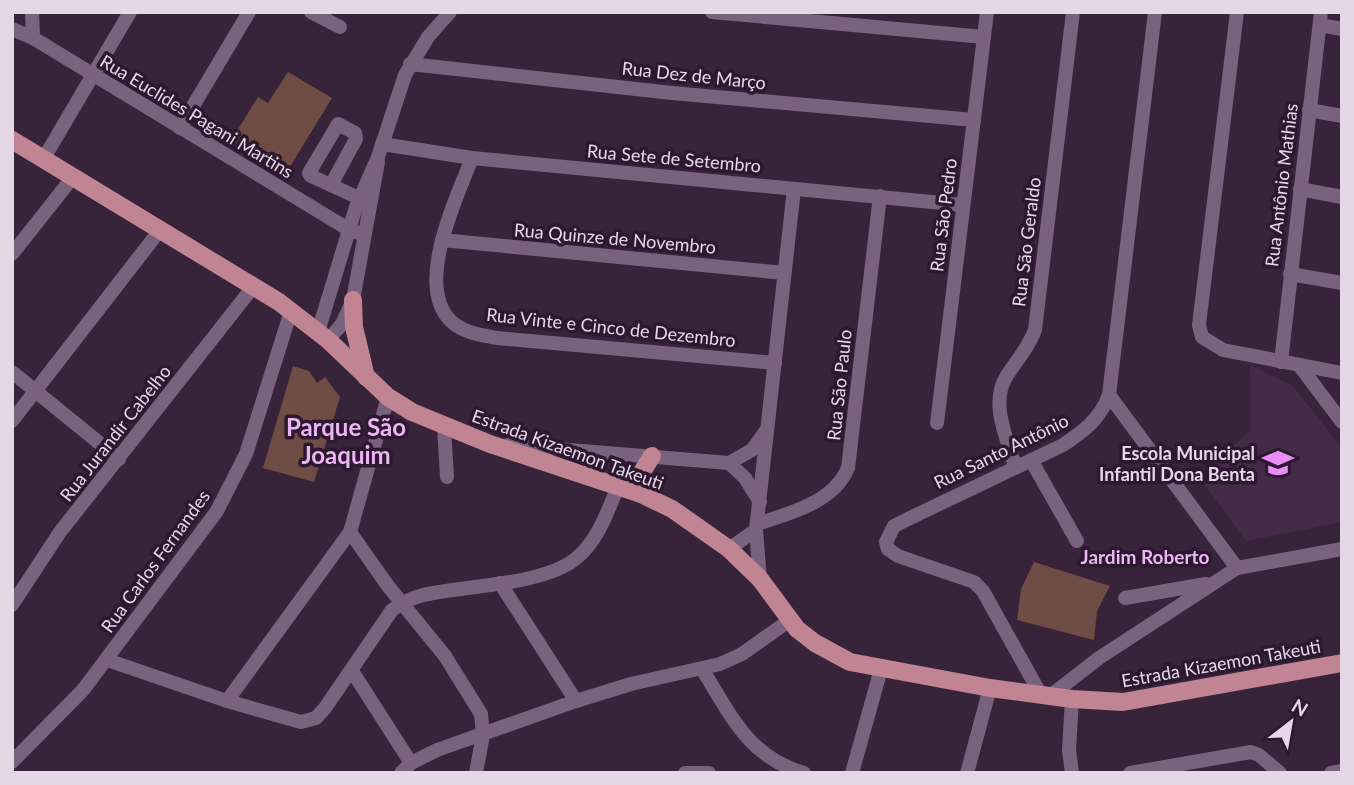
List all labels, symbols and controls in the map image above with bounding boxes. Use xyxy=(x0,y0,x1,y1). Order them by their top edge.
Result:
street label: Rua Euclides Pagani Martins xyxy=(96,50,298,183)
street label: Rua Dez de Março xyxy=(621,56,767,94)
street label: Rua Antônio Mathias xyxy=(1260,102,1302,268)
street label: Rua Sete de Setembro xyxy=(586,139,762,177)
street label: Rua São Pedro xyxy=(925,157,961,273)
street label: Rua São Geraldo xyxy=(1007,176,1045,308)
street label: Rua Quinze de Novembro xyxy=(513,218,717,258)
street label: Rua Vinte e Cinco de Dezembro xyxy=(485,303,737,351)
street label: Rua São Paulo xyxy=(822,328,856,442)
street label: Rua Jurandir Cabelho xyxy=(55,360,175,506)
street label: Estrada Kizaemon Takeuti xyxy=(469,404,667,494)
street label: Rua Santo Antônio xyxy=(930,409,1072,493)
district label: Parque São Joaquim xyxy=(286,412,406,469)
place label: Escola Municipal Infantil Dona Benta xyxy=(1099,442,1255,485)
school or university icon: Escola Municipal Infantil Dona Benta xyxy=(1261,446,1295,480)
street label: Rua Carlos Fernandes xyxy=(96,485,214,637)
district label: Jardim Roberto xyxy=(1081,545,1210,568)
street label: Estrada Kizaemon Takeuti xyxy=(1120,635,1322,691)
north arrow xyxy=(1256,687,1326,757)
text: N xyxy=(1288,693,1312,721)

